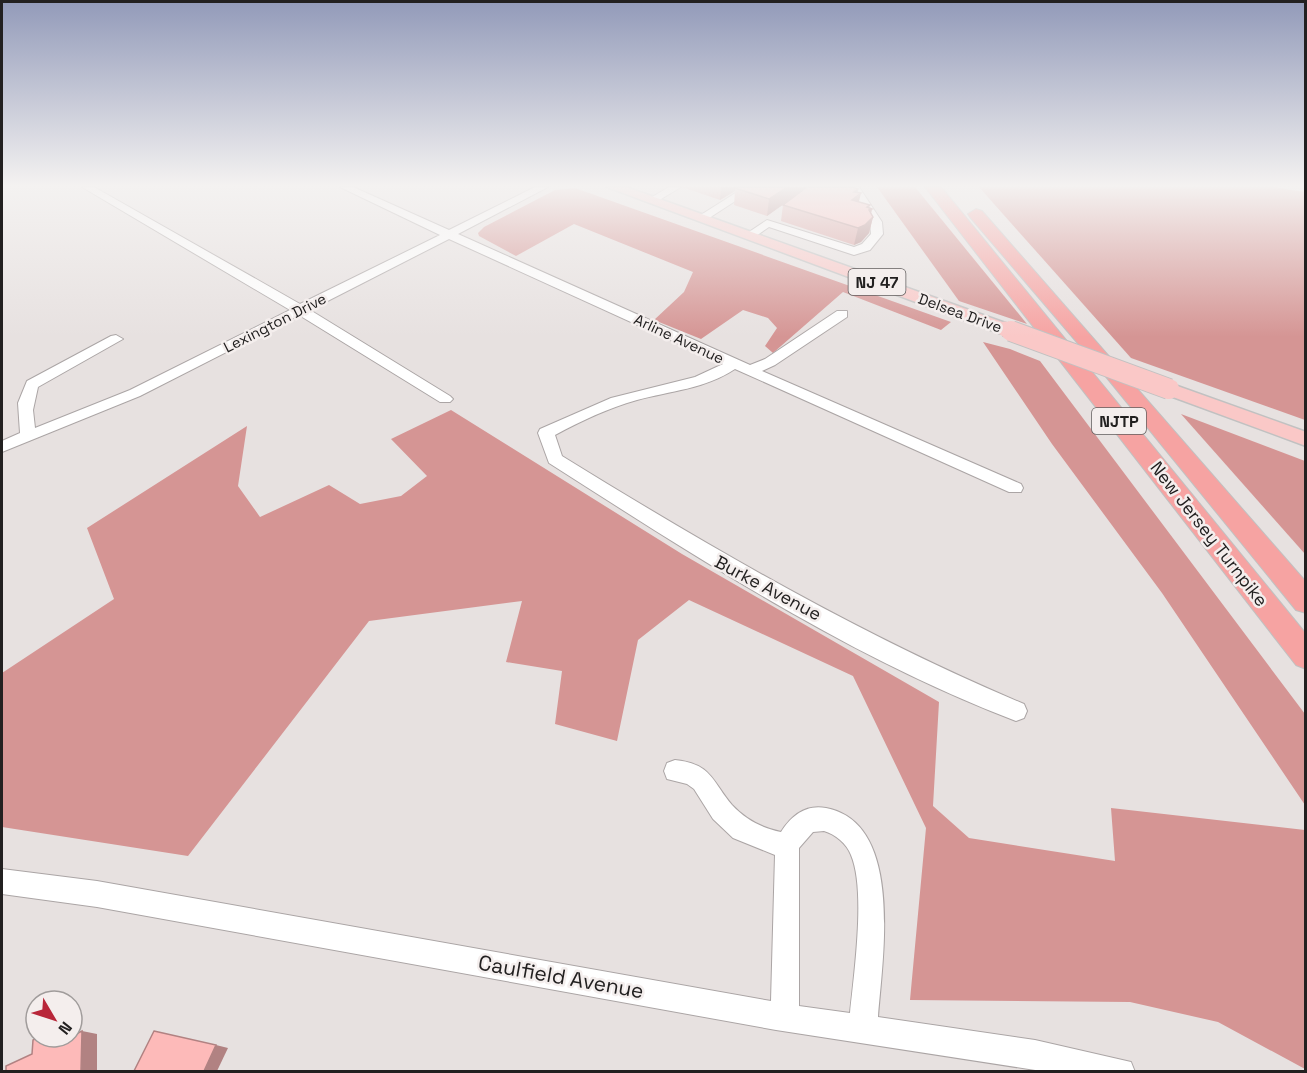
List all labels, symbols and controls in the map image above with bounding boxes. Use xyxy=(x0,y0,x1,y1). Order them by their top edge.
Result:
road number: NJ 47 xyxy=(848,269,906,295)
street label: Lexington Drive xyxy=(220,288,329,357)
street label: Delsea Drive xyxy=(916,289,1005,336)
street label: Arline Avenue xyxy=(631,309,727,368)
road number: NJTP xyxy=(1092,408,1146,434)
street label: New Jersey Turnpike xyxy=(1145,456,1273,611)
street label: Burke Avenue xyxy=(711,550,826,625)
street label: Caulfield Avenue xyxy=(476,949,646,1004)
north arrow xyxy=(24,989,84,1049)
text: N xyxy=(54,1017,77,1039)

